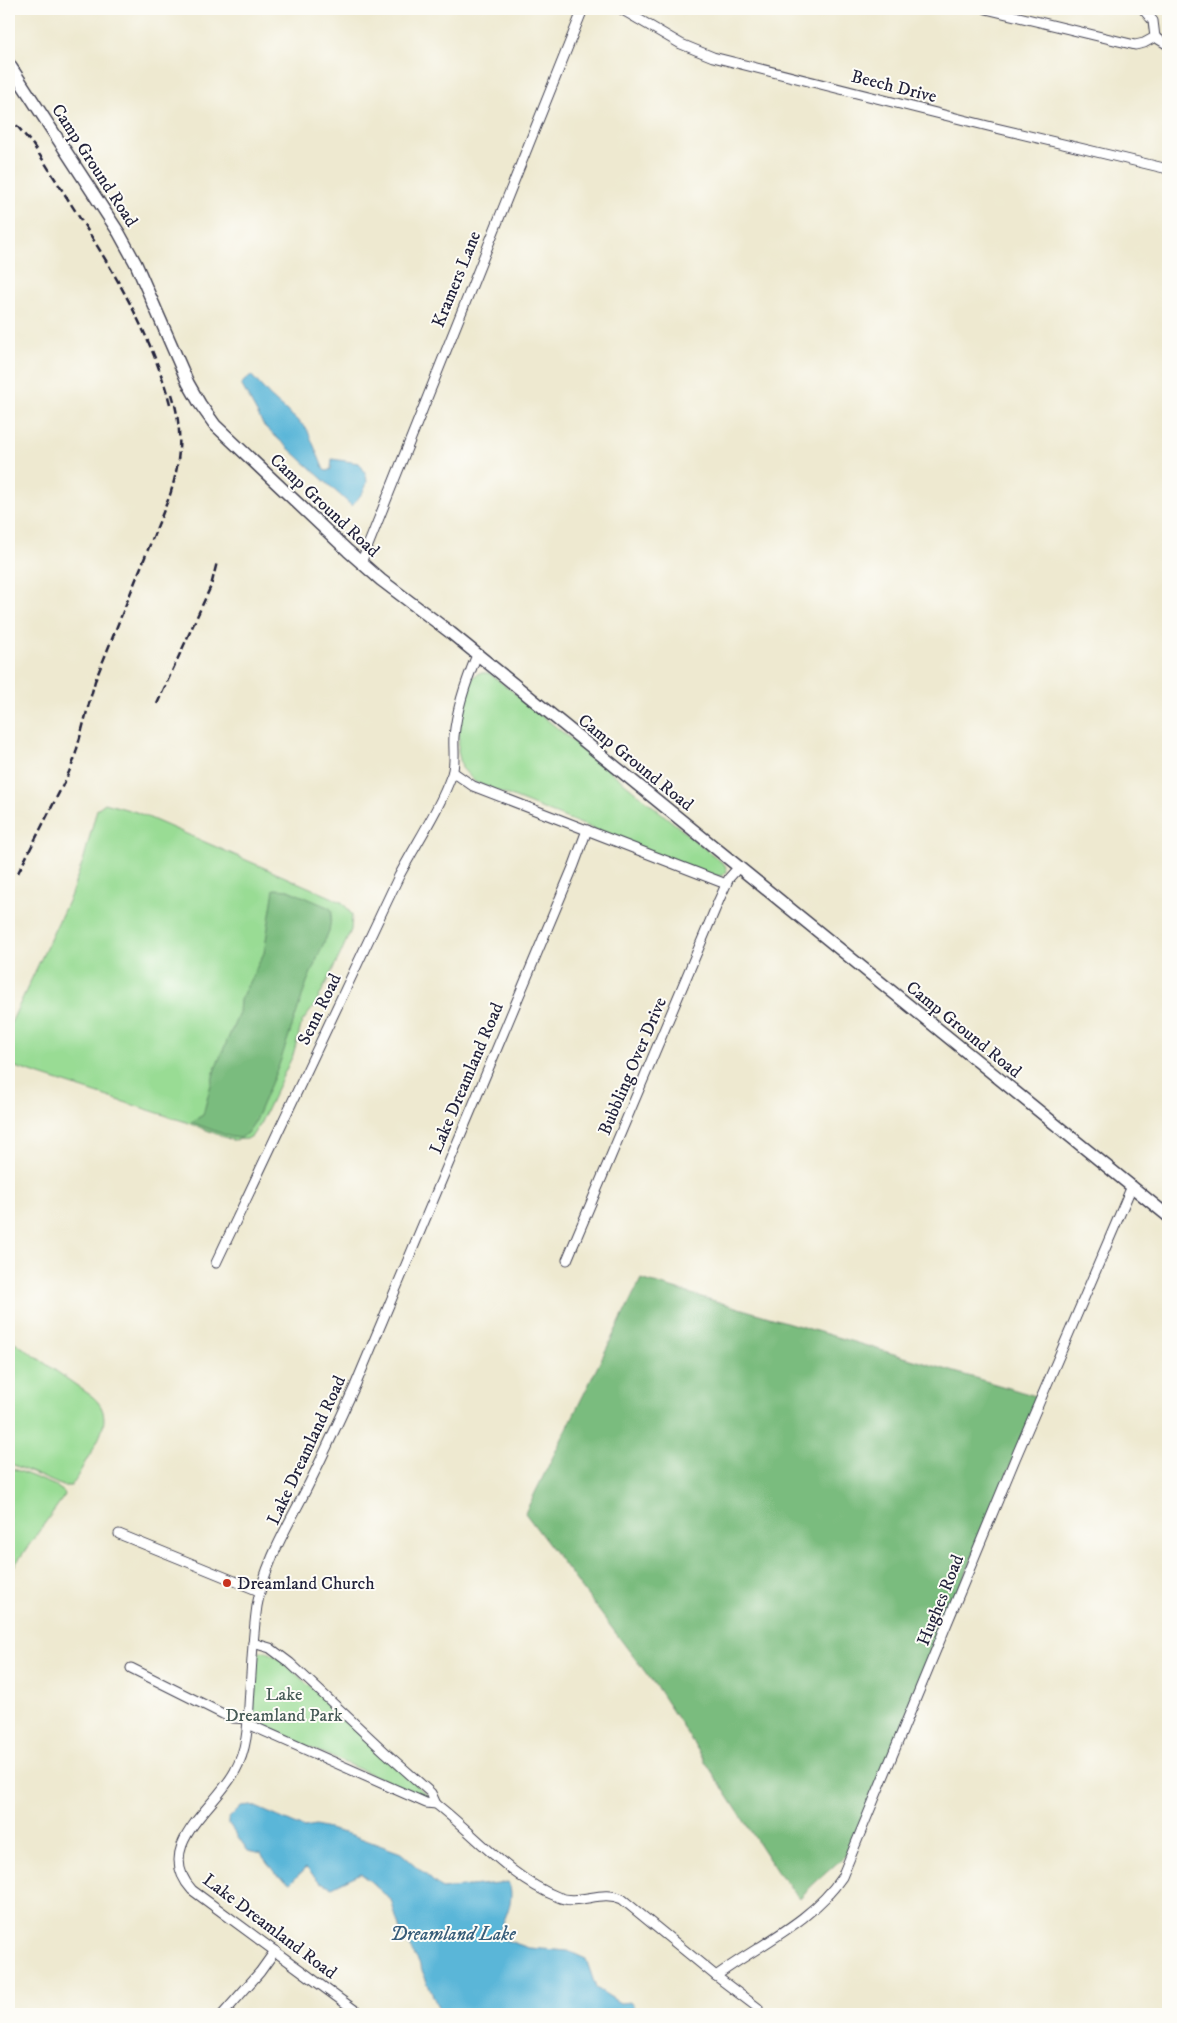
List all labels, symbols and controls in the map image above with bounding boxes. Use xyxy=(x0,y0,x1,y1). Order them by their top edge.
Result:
street label: Beech Drive xyxy=(849,66,939,108)
street label: Camp Ground Road xyxy=(46,100,142,231)
street label: Kramers Lane xyxy=(428,228,486,331)
street label: Camp Ground Road xyxy=(265,449,384,562)
street label: Camp Ground Road xyxy=(573,709,698,816)
street label: Senn Road xyxy=(293,970,347,1049)
street label: Camp Ground Road xyxy=(901,976,1026,1083)
street label: Bubbling Over Drive xyxy=(594,994,672,1139)
street label: Lake Dreamland Road xyxy=(425,1000,509,1157)
street label: Lake Dreamland Road xyxy=(263,1372,351,1528)
street label: Hughes Road xyxy=(913,1552,969,1649)
place label: Dreamland Church xyxy=(237,1573,375,1595)
marker: Dreamland Church xyxy=(221,1577,233,1589)
park label: Lake Dreamland Park xyxy=(225,1684,343,1727)
street label: Lake Dreamland Road xyxy=(198,1869,341,1984)
water label: Dreamland Lake xyxy=(390,1923,516,1946)

